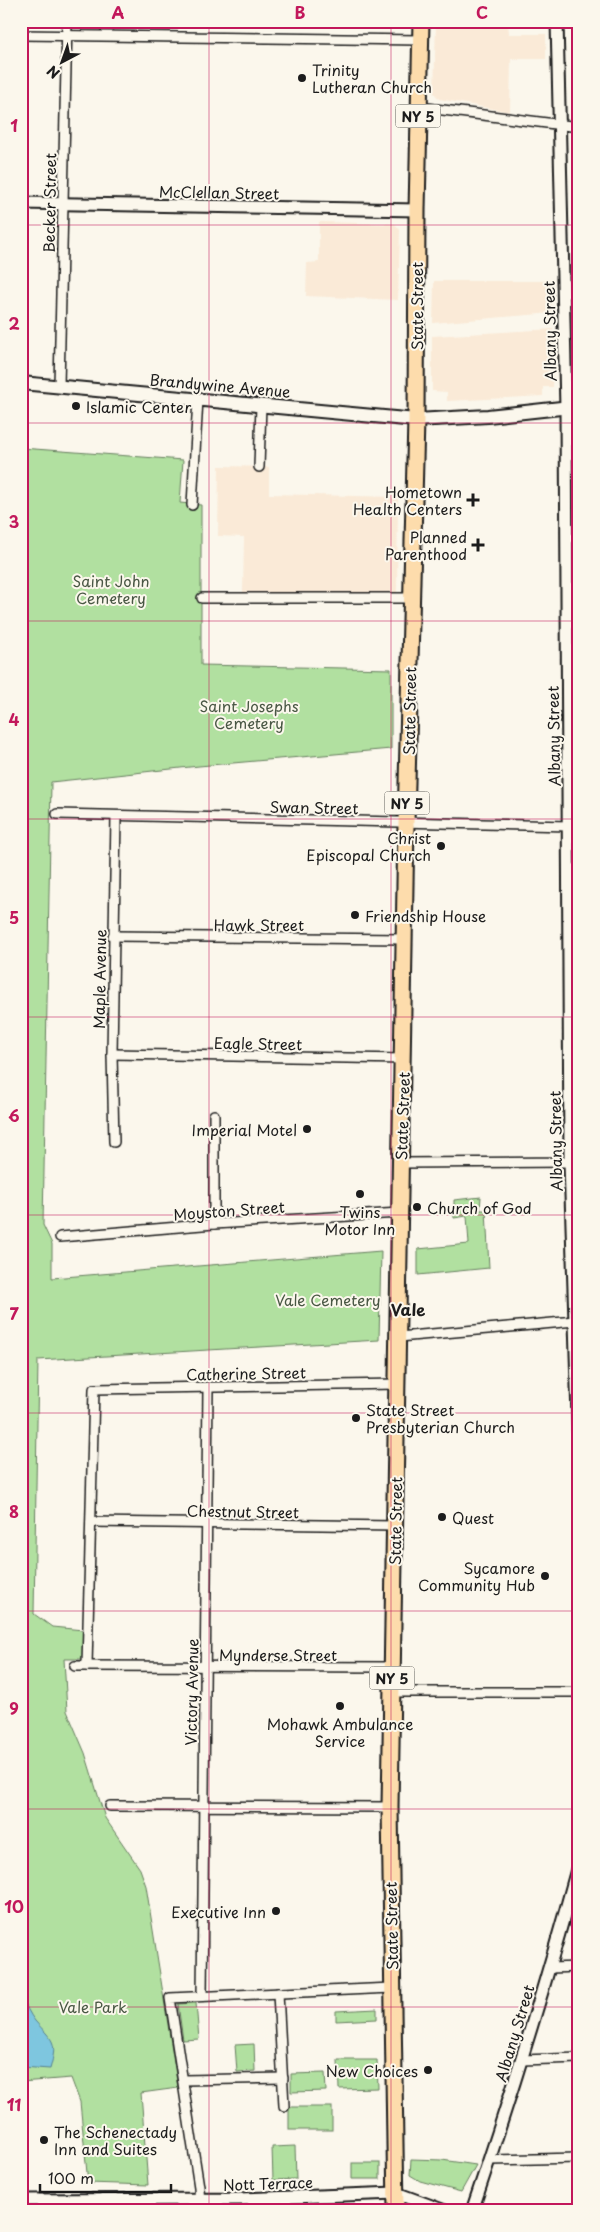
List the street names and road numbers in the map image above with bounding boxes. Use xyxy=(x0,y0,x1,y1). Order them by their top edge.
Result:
road number: NY 5 xyxy=(396,104,440,128)
street label: Becker Street xyxy=(37,153,61,253)
street label: McClellan Street xyxy=(159,179,279,205)
street label: State Street xyxy=(405,262,428,350)
street label: Albany Street xyxy=(537,281,561,381)
street label: Brandywine Avenue xyxy=(148,367,292,403)
street label: State Street xyxy=(397,667,421,755)
street label: Albany Street xyxy=(541,686,565,786)
road number: NY 5 xyxy=(384,791,430,814)
street label: Swan Street xyxy=(269,795,359,819)
street label: Hawk Street xyxy=(214,913,304,936)
street label: Maple Avenue xyxy=(87,929,111,1029)
street label: Eagle Street xyxy=(214,1031,302,1055)
street label: State Street xyxy=(389,1071,415,1161)
street label: Albany Street xyxy=(543,1091,567,1191)
street label: Moyston Street xyxy=(172,1195,286,1225)
street label: Catherine Street xyxy=(186,1360,306,1386)
street label: State Street xyxy=(383,1477,407,1565)
street label: Chestnut Street xyxy=(187,1499,299,1523)
street label: Victory Avenue xyxy=(179,1638,203,1746)
street label: Mynderse Street xyxy=(219,1643,337,1666)
road number: NY 5 xyxy=(370,1666,414,1690)
street label: State Street xyxy=(379,1882,403,1970)
street label: Albany Street xyxy=(488,1982,540,2084)
street label: Nott Terrace xyxy=(223,2170,313,2196)

